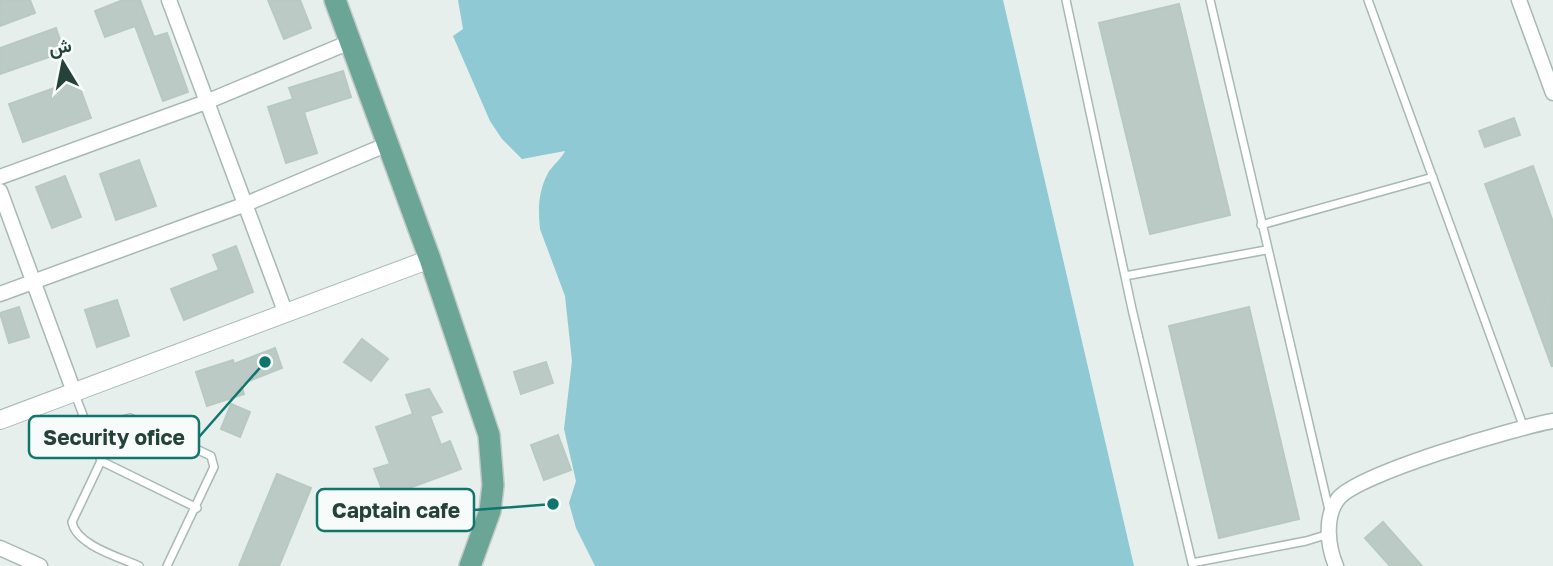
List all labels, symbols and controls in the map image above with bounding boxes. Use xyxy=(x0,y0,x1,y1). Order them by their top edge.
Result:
north arrow xyxy=(28,28,98,98)
text: ش xyxy=(47,32,74,60)
callout: Security ofice xyxy=(29,416,199,458)
text: Security ofice xyxy=(43,424,185,450)
callout: Captain cafe xyxy=(317,489,474,531)
text: Captain cafe xyxy=(332,497,460,523)

